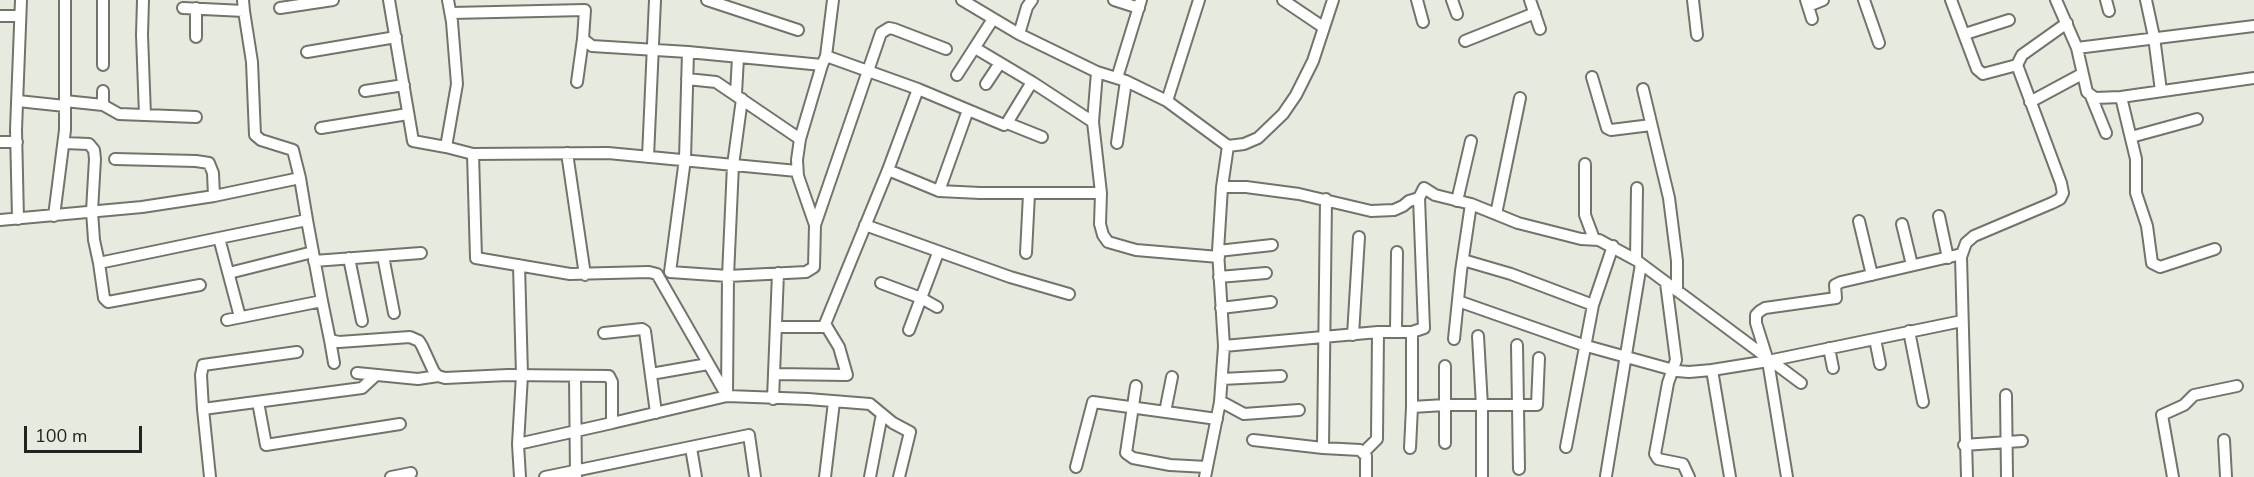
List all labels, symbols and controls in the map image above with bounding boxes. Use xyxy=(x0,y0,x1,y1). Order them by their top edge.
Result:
scale bar xyxy=(27,414,146,452)
text: 100 m xyxy=(35,424,87,448)

